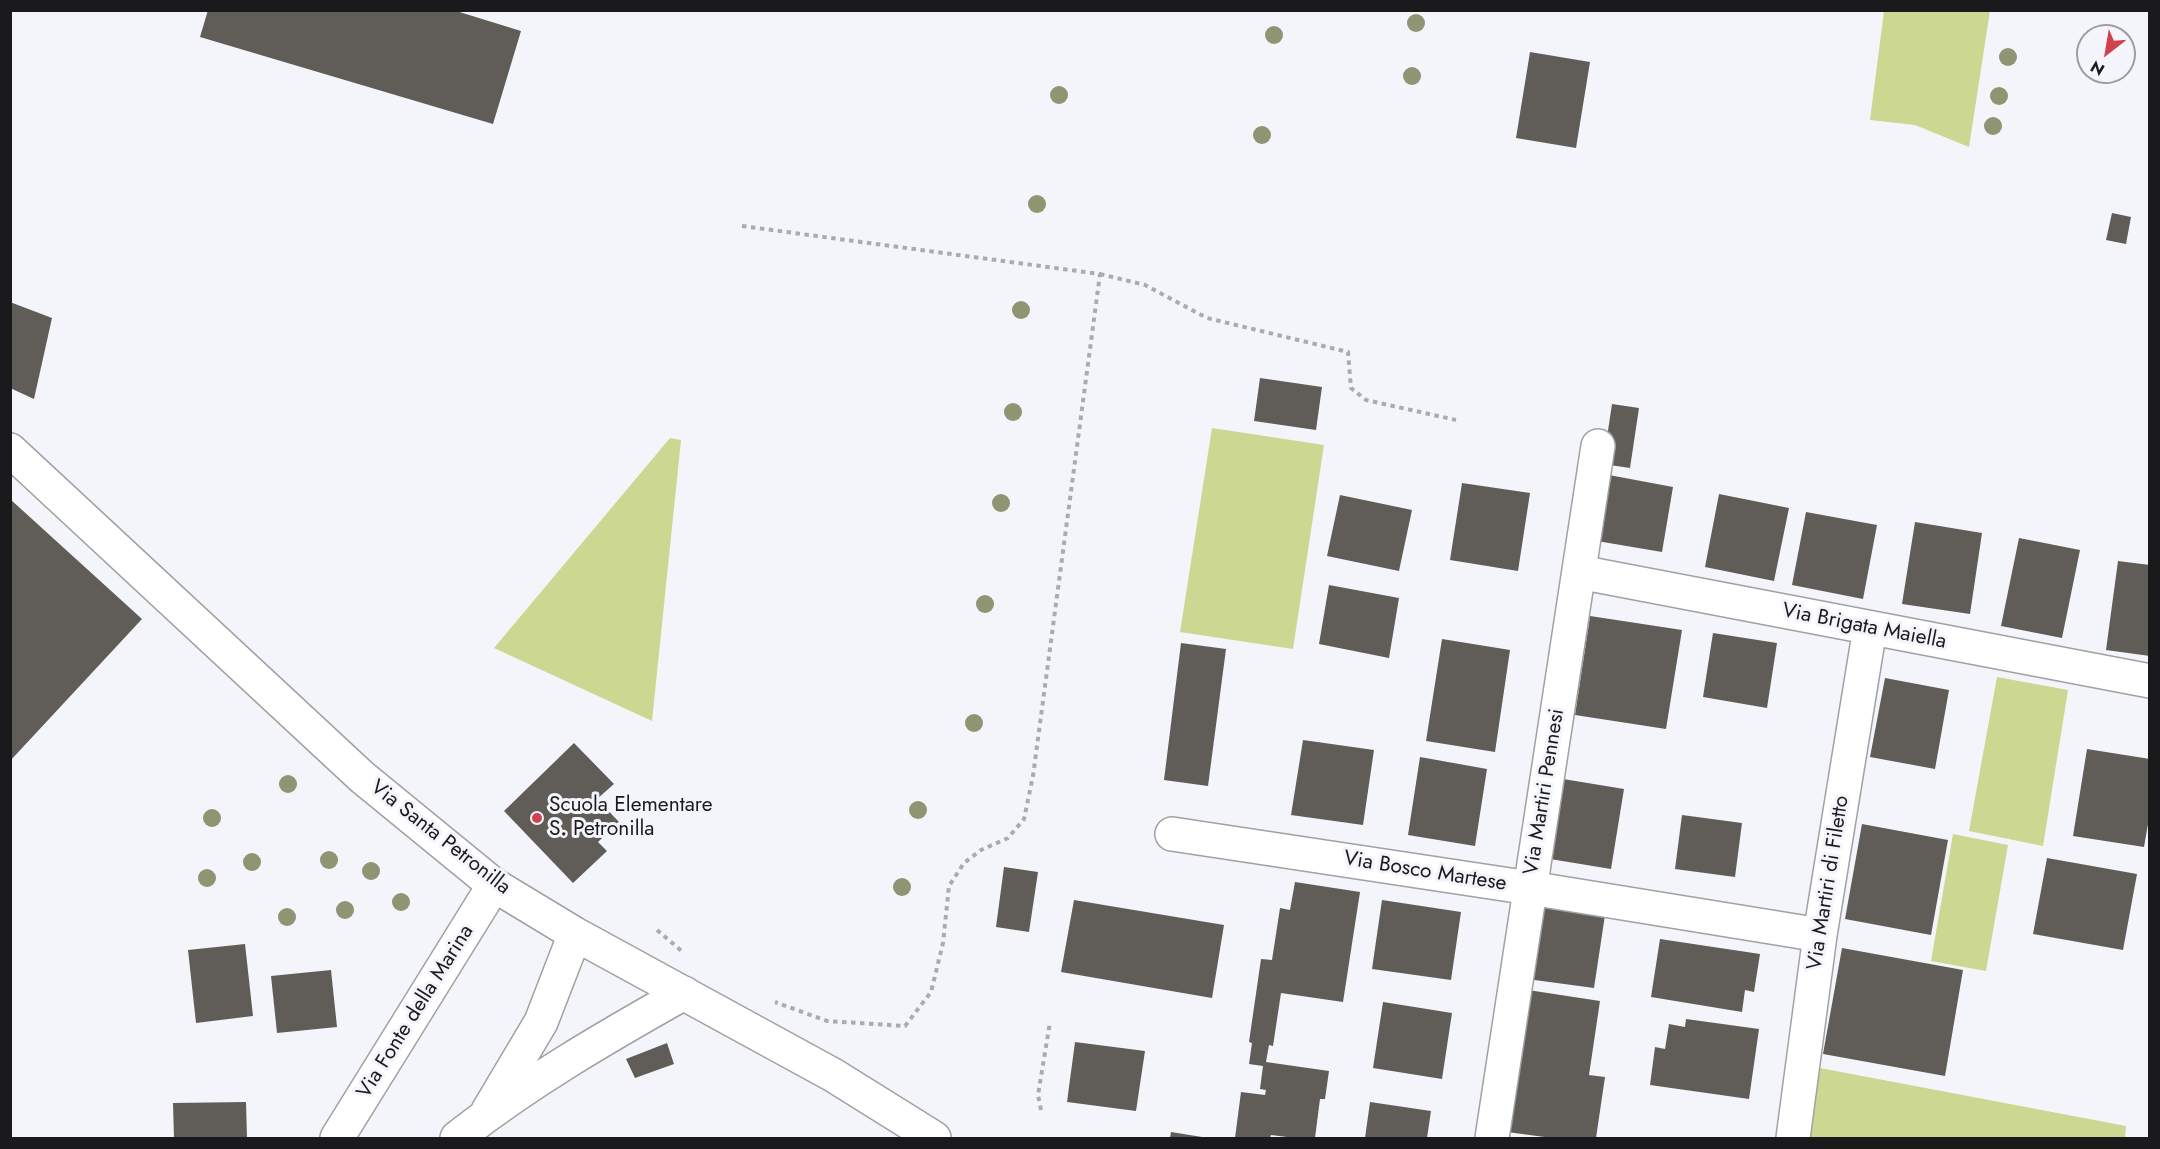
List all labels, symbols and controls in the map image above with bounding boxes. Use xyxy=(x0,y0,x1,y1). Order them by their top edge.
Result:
north arrow xyxy=(2076,24,2136,84)
text: N xyxy=(2086,55,2109,81)
street label: Via Brigata Maiella xyxy=(1780,599,1948,655)
street label: Via Martiri Pennesi xyxy=(1519,707,1571,877)
street label: Via Santa Petronilla xyxy=(365,775,515,901)
place label: Scuola Elementare S. Petronilla xyxy=(549,793,713,843)
street label: Via Martiri di Filetto xyxy=(1803,794,1855,972)
marker: Scuola Elementare S. Petronilla xyxy=(530,811,544,825)
street label: Via Bosco Martese xyxy=(1342,847,1508,897)
street label: Via Fonte della Marina xyxy=(352,921,480,1103)

